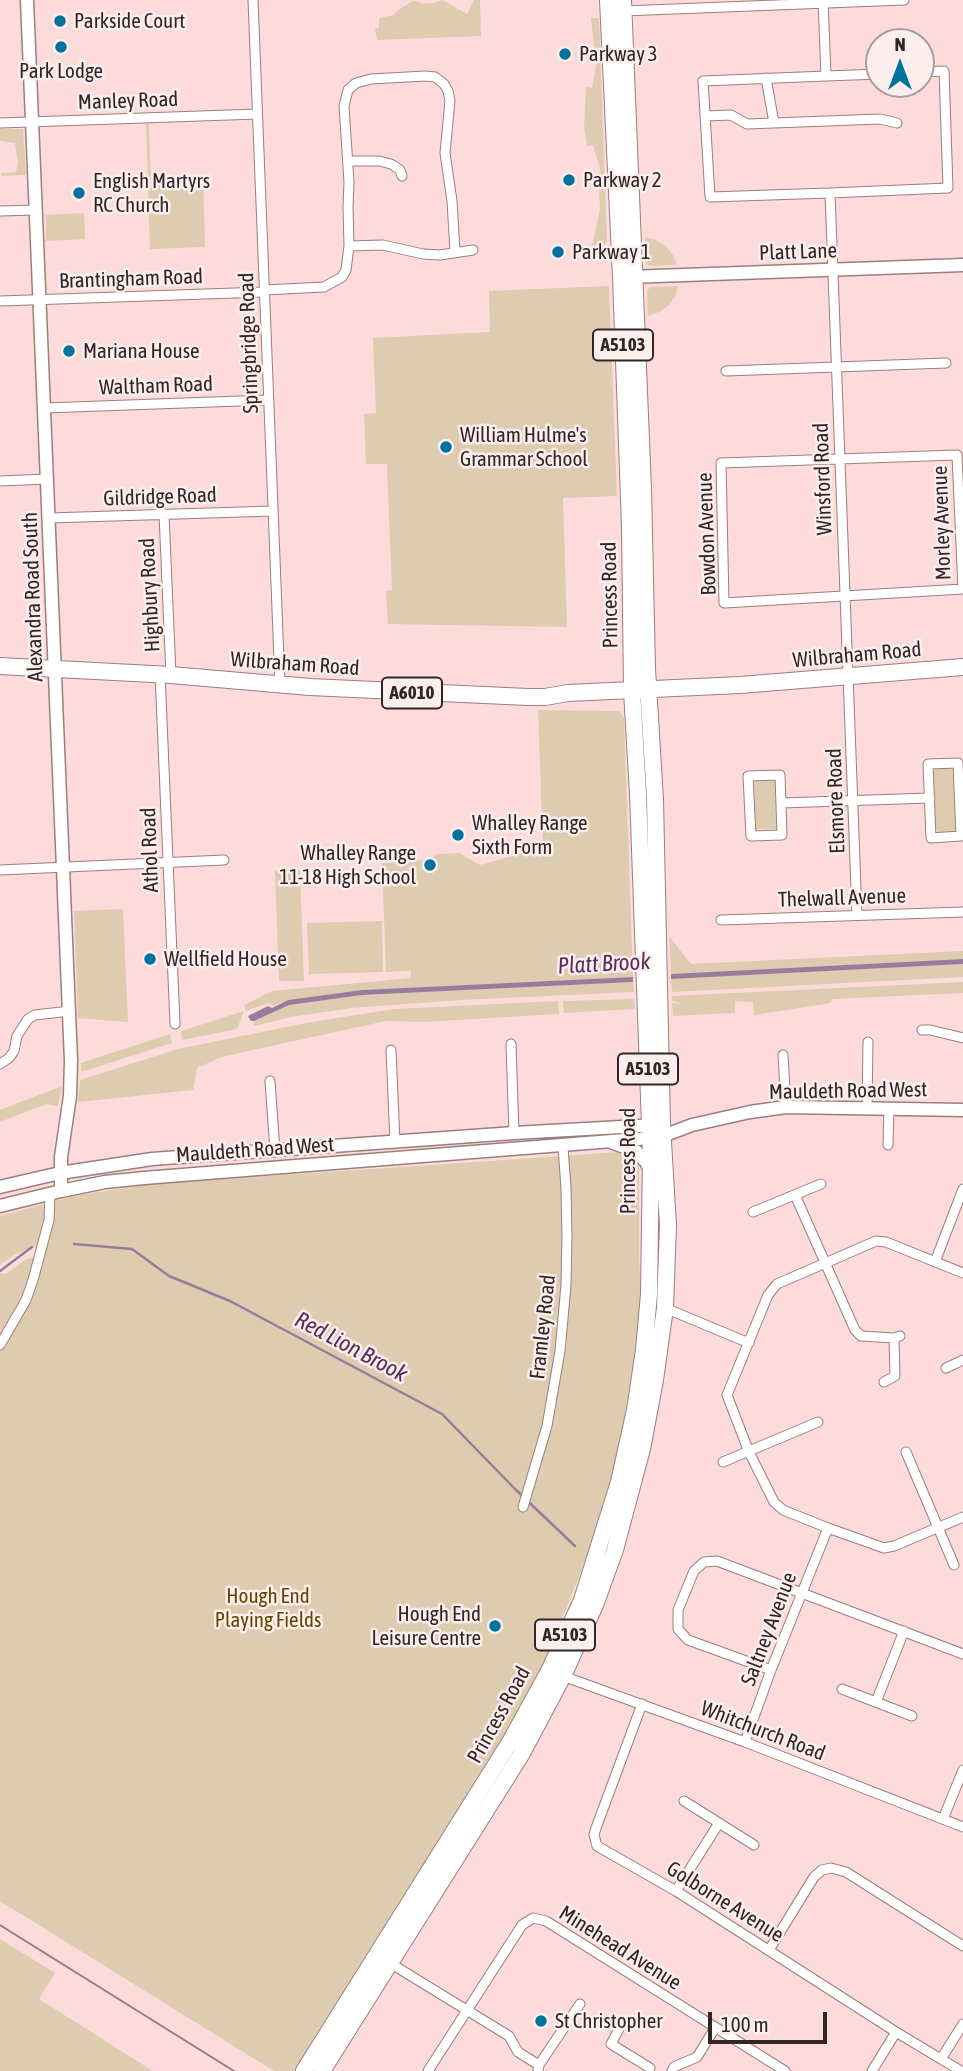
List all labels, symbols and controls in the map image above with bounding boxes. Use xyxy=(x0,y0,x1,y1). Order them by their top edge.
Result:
place label: Parkside Court xyxy=(74,8,185,34)
marker: Parkside Court xyxy=(52,13,68,29)
north arrow xyxy=(865,28,935,98)
text: N xyxy=(894,33,906,55)
marker: Park Lodge xyxy=(53,39,69,55)
place label: Parkway 3 xyxy=(579,41,658,67)
marker: Parkway 3 xyxy=(557,46,573,62)
place label: Park Lodge xyxy=(19,58,103,84)
street label: Manley Road xyxy=(77,87,179,115)
place label: Parkway 2 xyxy=(583,167,662,193)
place label: English Martyrs RC Church xyxy=(93,168,210,218)
marker: Parkway 2 xyxy=(561,172,577,188)
marker: English Martyrs RC Church xyxy=(71,185,87,201)
street label: Platt Lane xyxy=(758,238,838,266)
place label: Parkway 1 xyxy=(572,239,651,265)
marker: Parkway 1 xyxy=(550,244,566,260)
street label: Brantingham Road xyxy=(59,264,203,294)
street label: Springbridge Road xyxy=(234,272,264,414)
road number: A5103 xyxy=(593,330,653,360)
place label: Mariana House xyxy=(83,338,200,364)
marker: Mariana House xyxy=(61,343,77,359)
street label: Waltham Road xyxy=(99,371,213,401)
place label: William Hulme's Grammar School xyxy=(460,422,588,472)
street label: Winsford Road xyxy=(808,422,838,536)
marker: William Hulme's Grammar School xyxy=(438,439,454,455)
street label: Morley Avenue xyxy=(927,465,957,581)
street label: Bowdon Avenue xyxy=(692,472,722,596)
street label: Gildridge Road xyxy=(103,482,217,512)
street label: Alexandra Road South xyxy=(17,512,49,682)
street label: Highbury Road xyxy=(134,537,166,653)
street label: Princess Road xyxy=(596,541,624,649)
street label: Wilbraham Road xyxy=(792,637,922,673)
street label: Wilbraham Road xyxy=(230,647,360,681)
road number: A6010 xyxy=(382,678,442,708)
street label: Elsmore Road xyxy=(822,748,850,854)
street label: Athol Road xyxy=(136,807,164,893)
place label: Whalley Range Sixth Form xyxy=(472,810,588,860)
marker: Whalley Range Sixth Form xyxy=(450,827,466,843)
place label: Whalley Range 11-18 High School xyxy=(279,840,416,890)
marker: Whalley Range 11-18 High School xyxy=(422,857,438,873)
street label: Thelwall Avenue xyxy=(778,883,906,913)
place label: Wellfield House xyxy=(164,946,287,972)
water label: Platt Brook xyxy=(557,948,651,980)
marker: Wellfield House xyxy=(142,951,158,967)
road number: A5103 xyxy=(618,1054,678,1084)
street label: Mauldeth Road West xyxy=(769,1077,927,1105)
street label: Princess Road xyxy=(615,1108,641,1214)
street label: Mauldeth Road West xyxy=(175,1132,335,1168)
street label: Framley Road xyxy=(525,1273,561,1381)
water label: Red Lion Brook xyxy=(290,1306,412,1388)
street label: Saltney Avenue xyxy=(736,1569,802,1689)
park label: Hough End Playing Fields xyxy=(215,1583,321,1633)
place label: Hough End Leisure Centre xyxy=(371,1601,481,1651)
marker: Hough End Leisure Centre xyxy=(487,1618,503,1634)
road number: A5103 xyxy=(535,1620,595,1651)
street label: Princess Road xyxy=(462,1662,536,1768)
street label: Whitchurch Road xyxy=(697,1696,829,1766)
street label: Golborne Avenue xyxy=(662,1856,788,1948)
street label: Minehead Avenue xyxy=(554,1900,686,1996)
scale bar xyxy=(711,1997,830,2041)
place label: St Christopher xyxy=(555,2008,662,2034)
text: 100 m xyxy=(721,2012,769,2036)
marker: St Christopher xyxy=(533,2013,549,2029)

